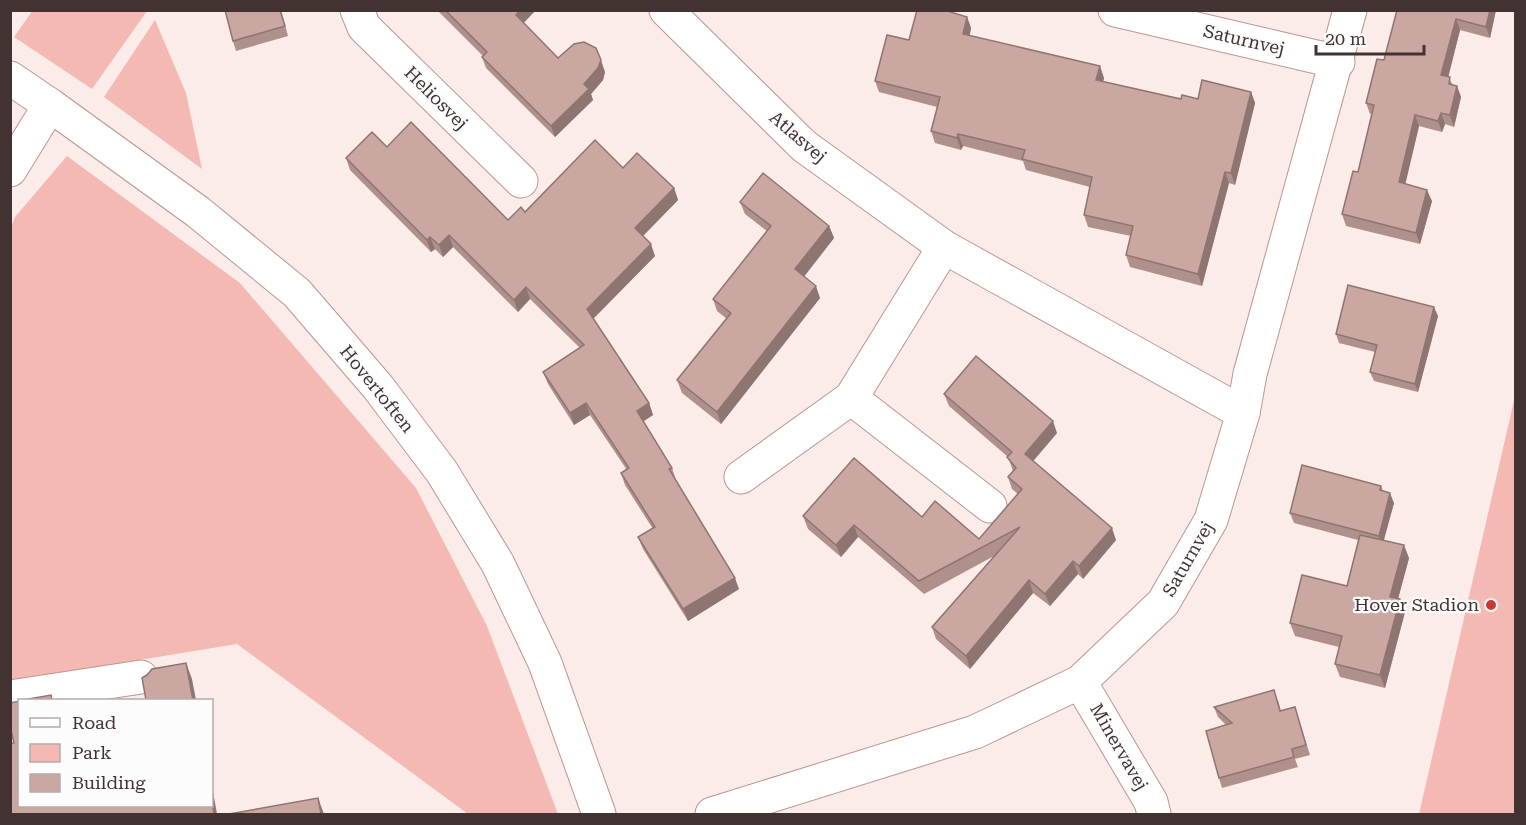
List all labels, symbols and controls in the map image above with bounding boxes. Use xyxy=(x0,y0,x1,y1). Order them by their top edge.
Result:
scale bar xyxy=(1316,18,1424,56)
street label: Saturnvej xyxy=(1201,20,1287,59)
text: 20 m xyxy=(1325,28,1366,49)
street label: Heliosvej xyxy=(400,62,472,134)
street label: Atlasvej xyxy=(766,106,831,167)
street label: Hovertoften xyxy=(336,341,419,437)
street label: Saturnvej xyxy=(1158,518,1217,600)
place label: Hover Stadion xyxy=(1354,594,1479,615)
marker: Hover Stadion xyxy=(1484,598,1498,612)
legend xyxy=(18,699,213,807)
street label: Minervavej xyxy=(1086,700,1153,794)
text: Road xyxy=(72,712,117,733)
text: Park xyxy=(72,742,112,763)
text: Building xyxy=(72,772,146,793)

